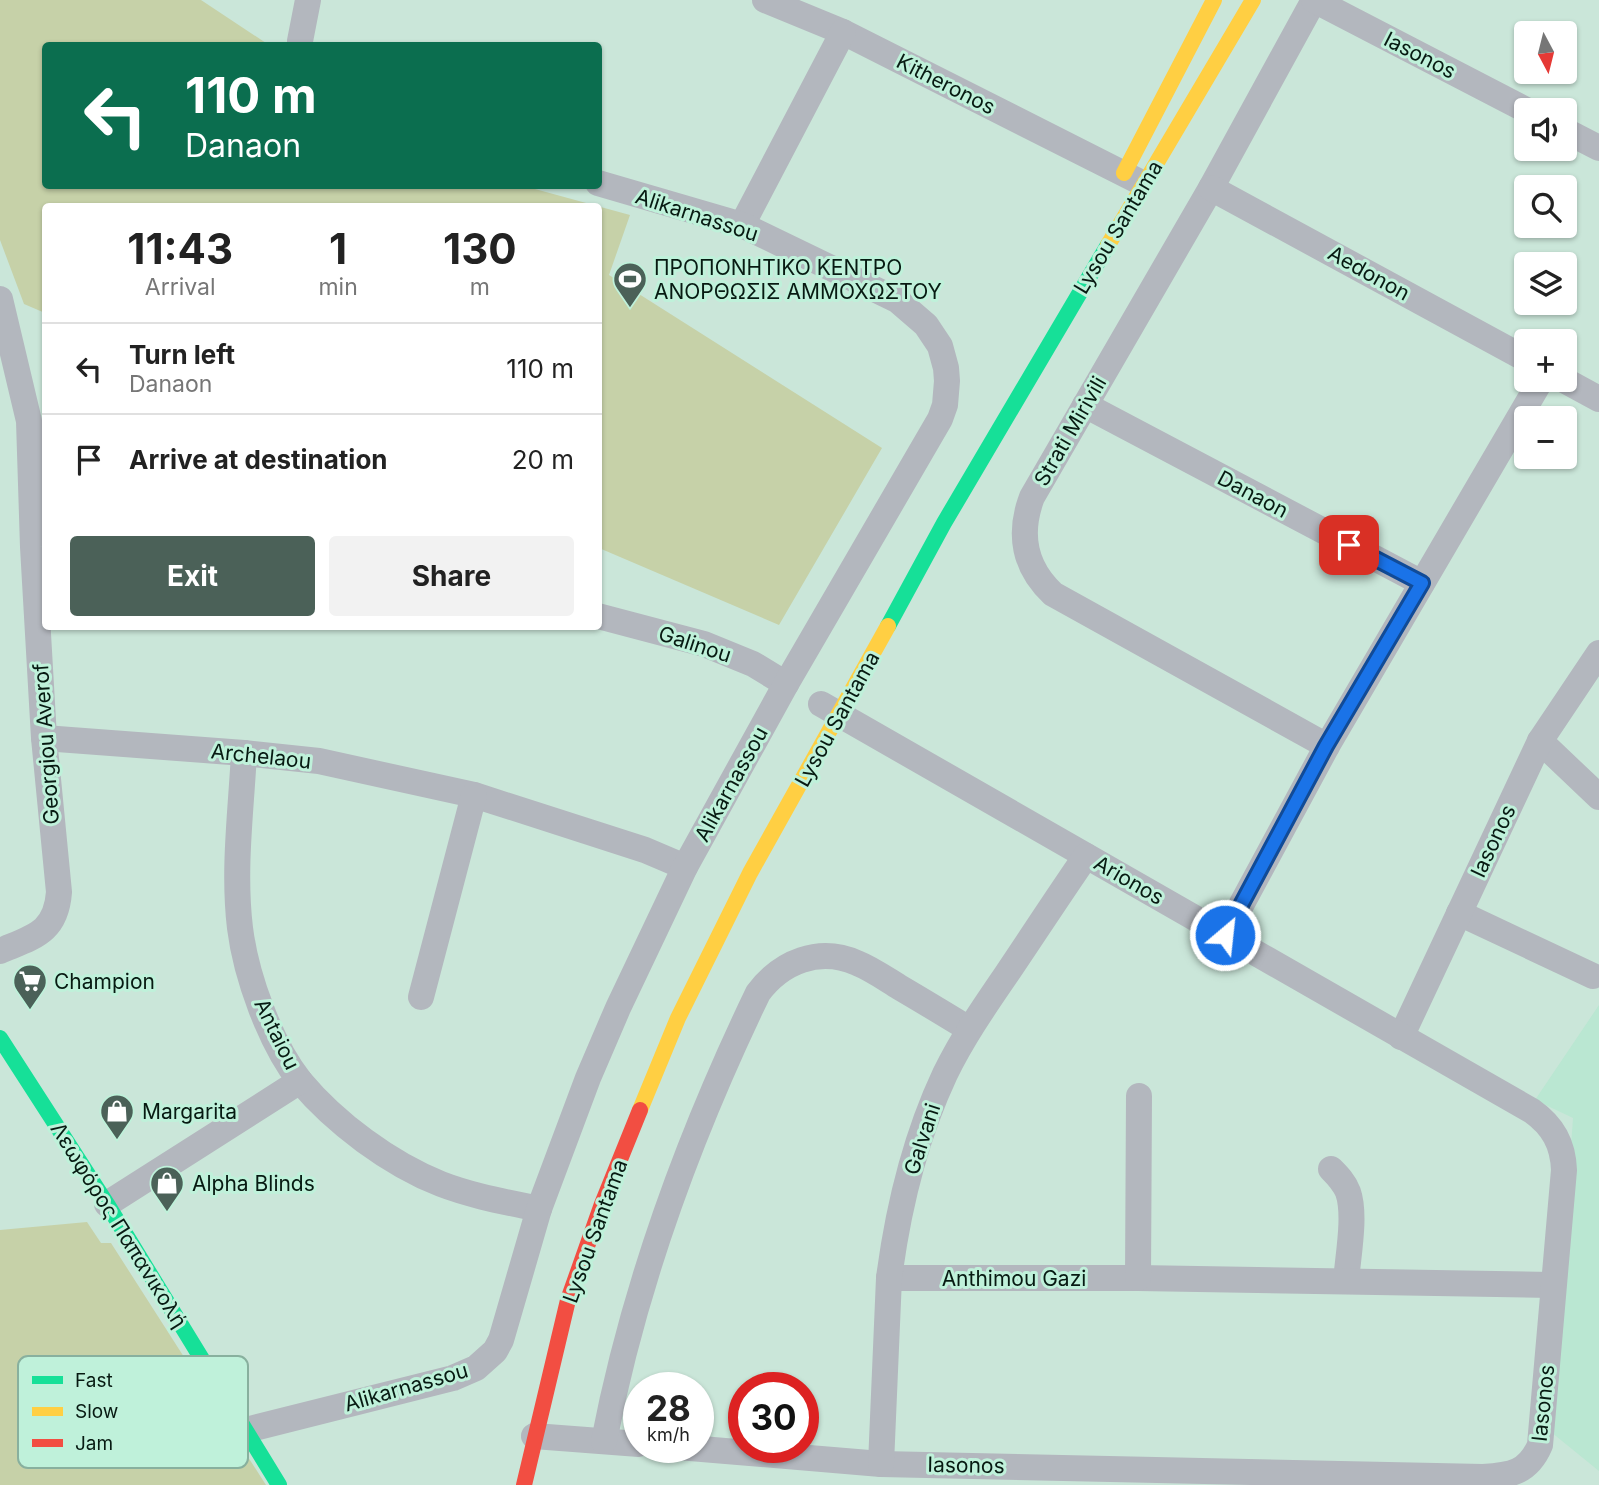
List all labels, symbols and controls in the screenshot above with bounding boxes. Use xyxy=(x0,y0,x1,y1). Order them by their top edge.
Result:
north arrow xyxy=(1514,21,1577,84)
map controls xyxy=(1514,21,1577,469)
street label: Iasonos xyxy=(1380,26,1460,84)
street label: Kitheronos xyxy=(893,49,999,119)
text: 110 m xyxy=(185,66,317,125)
icon: left xyxy=(70,70,161,161)
button: sound xyxy=(1514,98,1577,161)
text: Danaon xyxy=(185,126,301,165)
street label: Lysou Santama xyxy=(1068,156,1168,298)
button: search xyxy=(1514,175,1577,238)
street label: Alikarnassou xyxy=(632,183,762,247)
text: 11:43 xyxy=(127,223,233,274)
text: 1 xyxy=(329,223,347,274)
text: 130 xyxy=(443,223,517,274)
street label: Aedonon xyxy=(1324,240,1414,306)
button: layers xyxy=(1514,252,1577,315)
place label: ΠΡΟΠΟΝΗΤΙΚΟ ΚΕΝΤΡΟ ΑΝΟΡΘΩΣΙΣ ΑΜΜΟΧΩΣΤΟΥ xyxy=(654,255,942,304)
sports icon: ΠΡΟΠΟΝΗΤΙΚΟ ΚΕΝΤΡΟ ΑΝΟΡΘΩΣΙΣ ΑΜΜΟΧΩΣΤΟΥ xyxy=(611,260,649,309)
text: Arrival xyxy=(145,273,216,301)
text: min xyxy=(318,273,358,301)
text: m xyxy=(470,273,490,301)
button: + xyxy=(1514,329,1577,392)
text: Turn left xyxy=(129,339,235,370)
icon: left xyxy=(70,350,108,388)
text: 110 m xyxy=(506,353,574,384)
text: Danaon xyxy=(129,370,212,398)
street label: Strati Mirivili xyxy=(1029,372,1111,490)
button: − xyxy=(1514,406,1577,469)
icon: arrive xyxy=(70,441,108,479)
text: Arrive at destination xyxy=(129,444,388,475)
text: 20 m xyxy=(512,444,574,475)
street label: Danaon xyxy=(1214,465,1292,523)
pin xyxy=(1319,515,1379,575)
icon: arrive xyxy=(1330,526,1368,564)
button: Exit xyxy=(70,536,315,616)
button: Share xyxy=(329,536,574,616)
street label: Galinou xyxy=(655,621,735,667)
street label: Lysou Santama xyxy=(789,647,885,791)
street label: Georgiou Averof xyxy=(28,662,64,825)
street label: Alikarnassou xyxy=(689,722,773,846)
street label: Archelaou xyxy=(210,738,312,774)
street label: Iasonos xyxy=(1465,801,1521,881)
street label: Arionos xyxy=(1090,850,1168,910)
position arrow xyxy=(1188,898,1262,972)
supermarket icon: Champion xyxy=(11,962,49,1011)
place label: Champion xyxy=(54,969,155,994)
street label: Antaiou xyxy=(249,994,305,1074)
shop icon: Margarita xyxy=(98,1092,136,1141)
place label: Margarita xyxy=(142,1099,237,1124)
street label: Galvani xyxy=(899,1100,945,1178)
street label: Λεωφόρος Παπανικολή xyxy=(46,1118,192,1332)
street label: Lysou Santama xyxy=(557,1156,633,1306)
shop icon: Alpha Blinds xyxy=(148,1164,186,1213)
place label: Alpha Blinds xyxy=(192,1171,315,1196)
street label: Anthimou Gazi xyxy=(942,1266,1086,1291)
legend xyxy=(18,1356,248,1468)
street label: Alikarnassou xyxy=(341,1357,471,1417)
street label: Iasonos xyxy=(1527,1363,1559,1443)
text: Fast xyxy=(75,1369,113,1392)
speed limit sign: 30 xyxy=(728,1372,819,1463)
text: 28 xyxy=(646,1387,691,1429)
text: Slow xyxy=(75,1400,118,1423)
text: km/h xyxy=(647,1424,690,1445)
text: Jam xyxy=(75,1432,113,1455)
street label: Iasonos xyxy=(927,1452,1005,1478)

